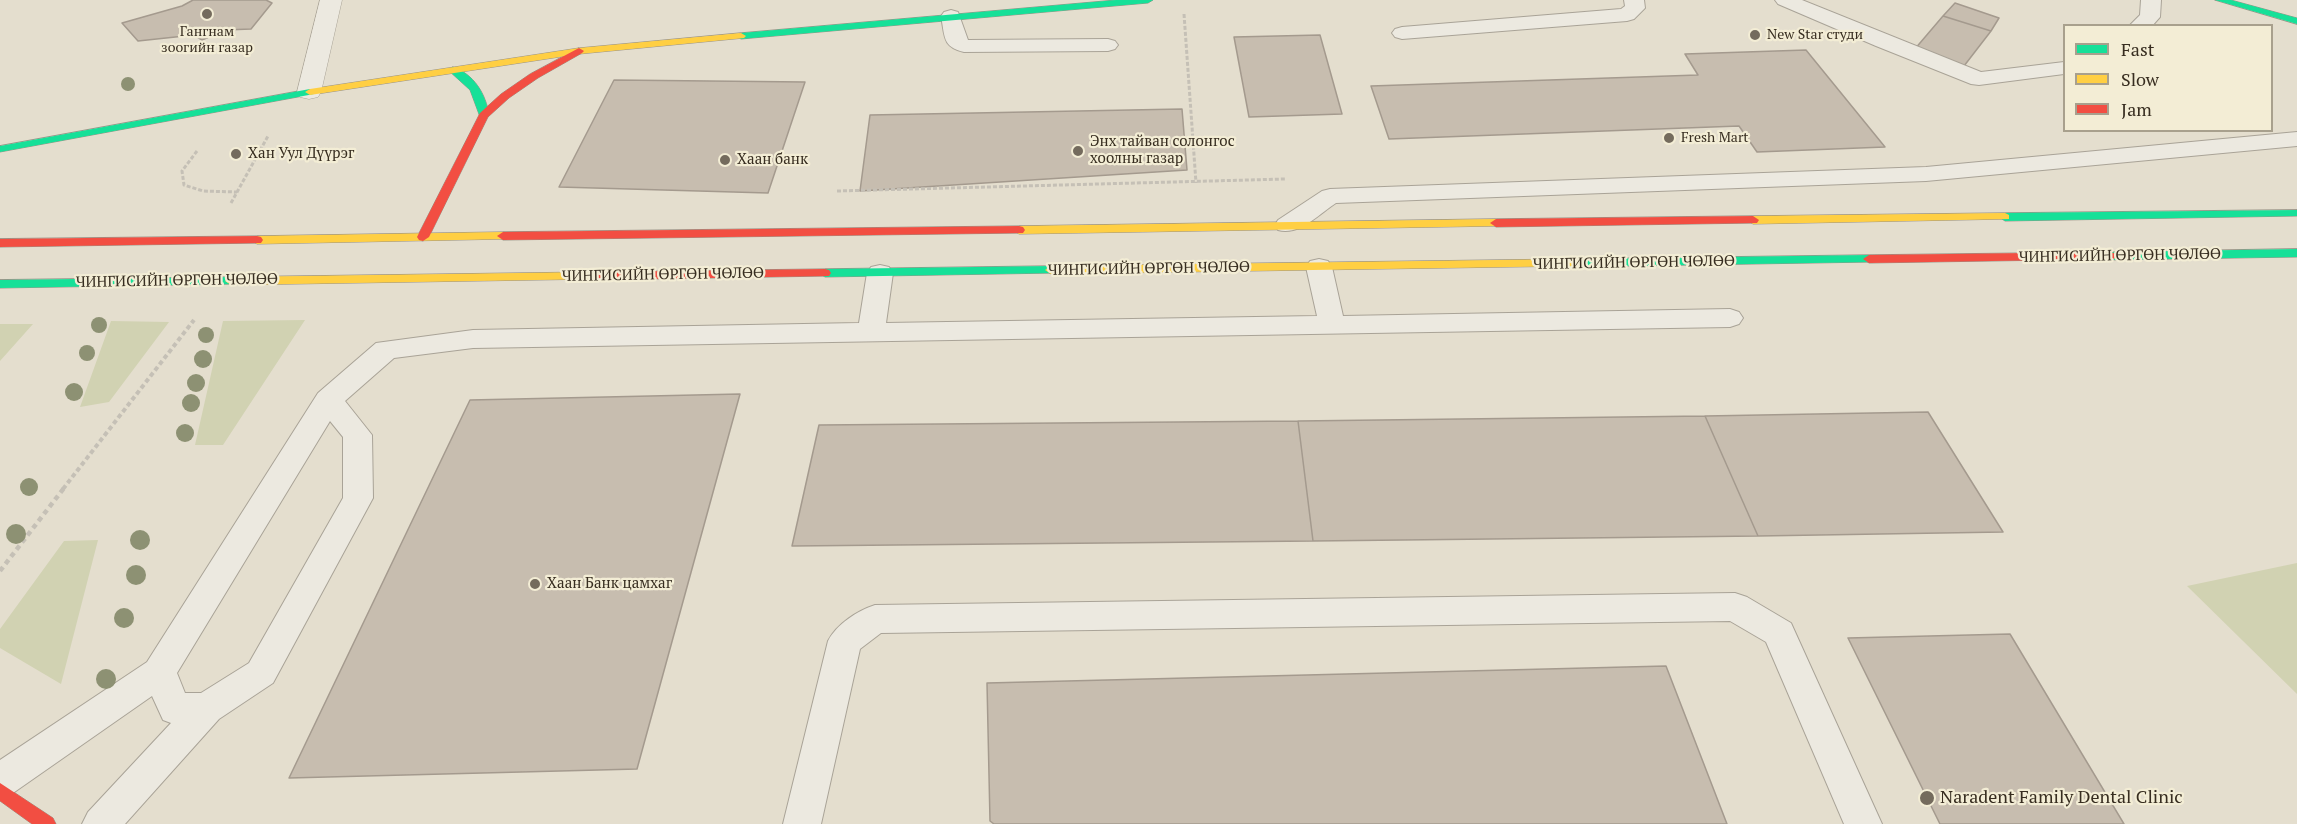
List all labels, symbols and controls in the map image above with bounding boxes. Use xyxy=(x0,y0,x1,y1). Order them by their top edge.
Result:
marker: Гангнам зоогийн газар xyxy=(200,7,214,21)
place label: Гангнам зоогийн газар xyxy=(161,24,253,56)
legend xyxy=(2063,24,2273,132)
place label: New Star студи xyxy=(1767,27,1863,43)
marker: New Star студи xyxy=(1748,28,1762,42)
text: Fast xyxy=(2121,37,2154,61)
text: Slow xyxy=(2121,67,2159,91)
text: Jam xyxy=(2121,97,2152,121)
place label: Fresh Mart xyxy=(1681,130,1748,146)
marker: Fresh Mart xyxy=(1662,131,1676,145)
place label: Энх тайван солонгос хоолны газар xyxy=(1090,133,1235,168)
marker: Энх тайван солонгос хоолны газар xyxy=(1071,144,1085,158)
place label: Хан Уул Дүүрэг xyxy=(248,145,354,163)
marker: Хан Уул Дүүрэг xyxy=(229,147,243,161)
place label: Хаан банк xyxy=(737,151,808,169)
marker: Хаан банк xyxy=(718,153,732,167)
street label: ЧИНГИСИЙН ӨРГӨН ЧӨЛӨӨ xyxy=(2019,245,2221,267)
street label: ЧИНГИСИЙН ӨРГӨН ЧӨЛӨӨ xyxy=(1533,252,1735,274)
street label: ЧИНГИСИЙН ӨРГӨН ЧӨЛӨӨ xyxy=(1048,258,1250,280)
street label: ЧИНГИСИЙН ӨРГӨН ЧӨЛӨӨ xyxy=(562,264,764,286)
street label: ЧИНГИСИЙН ӨРГӨН ЧӨЛӨӨ xyxy=(76,270,278,292)
place label: Хаан Банк цамхаг xyxy=(547,575,672,593)
marker: Хаан Банк цамхаг xyxy=(528,577,542,591)
place label: Naradent Family Dental Clinic xyxy=(1940,787,2183,809)
marker: Naradent Family Dental Clinic xyxy=(1918,789,1936,807)

